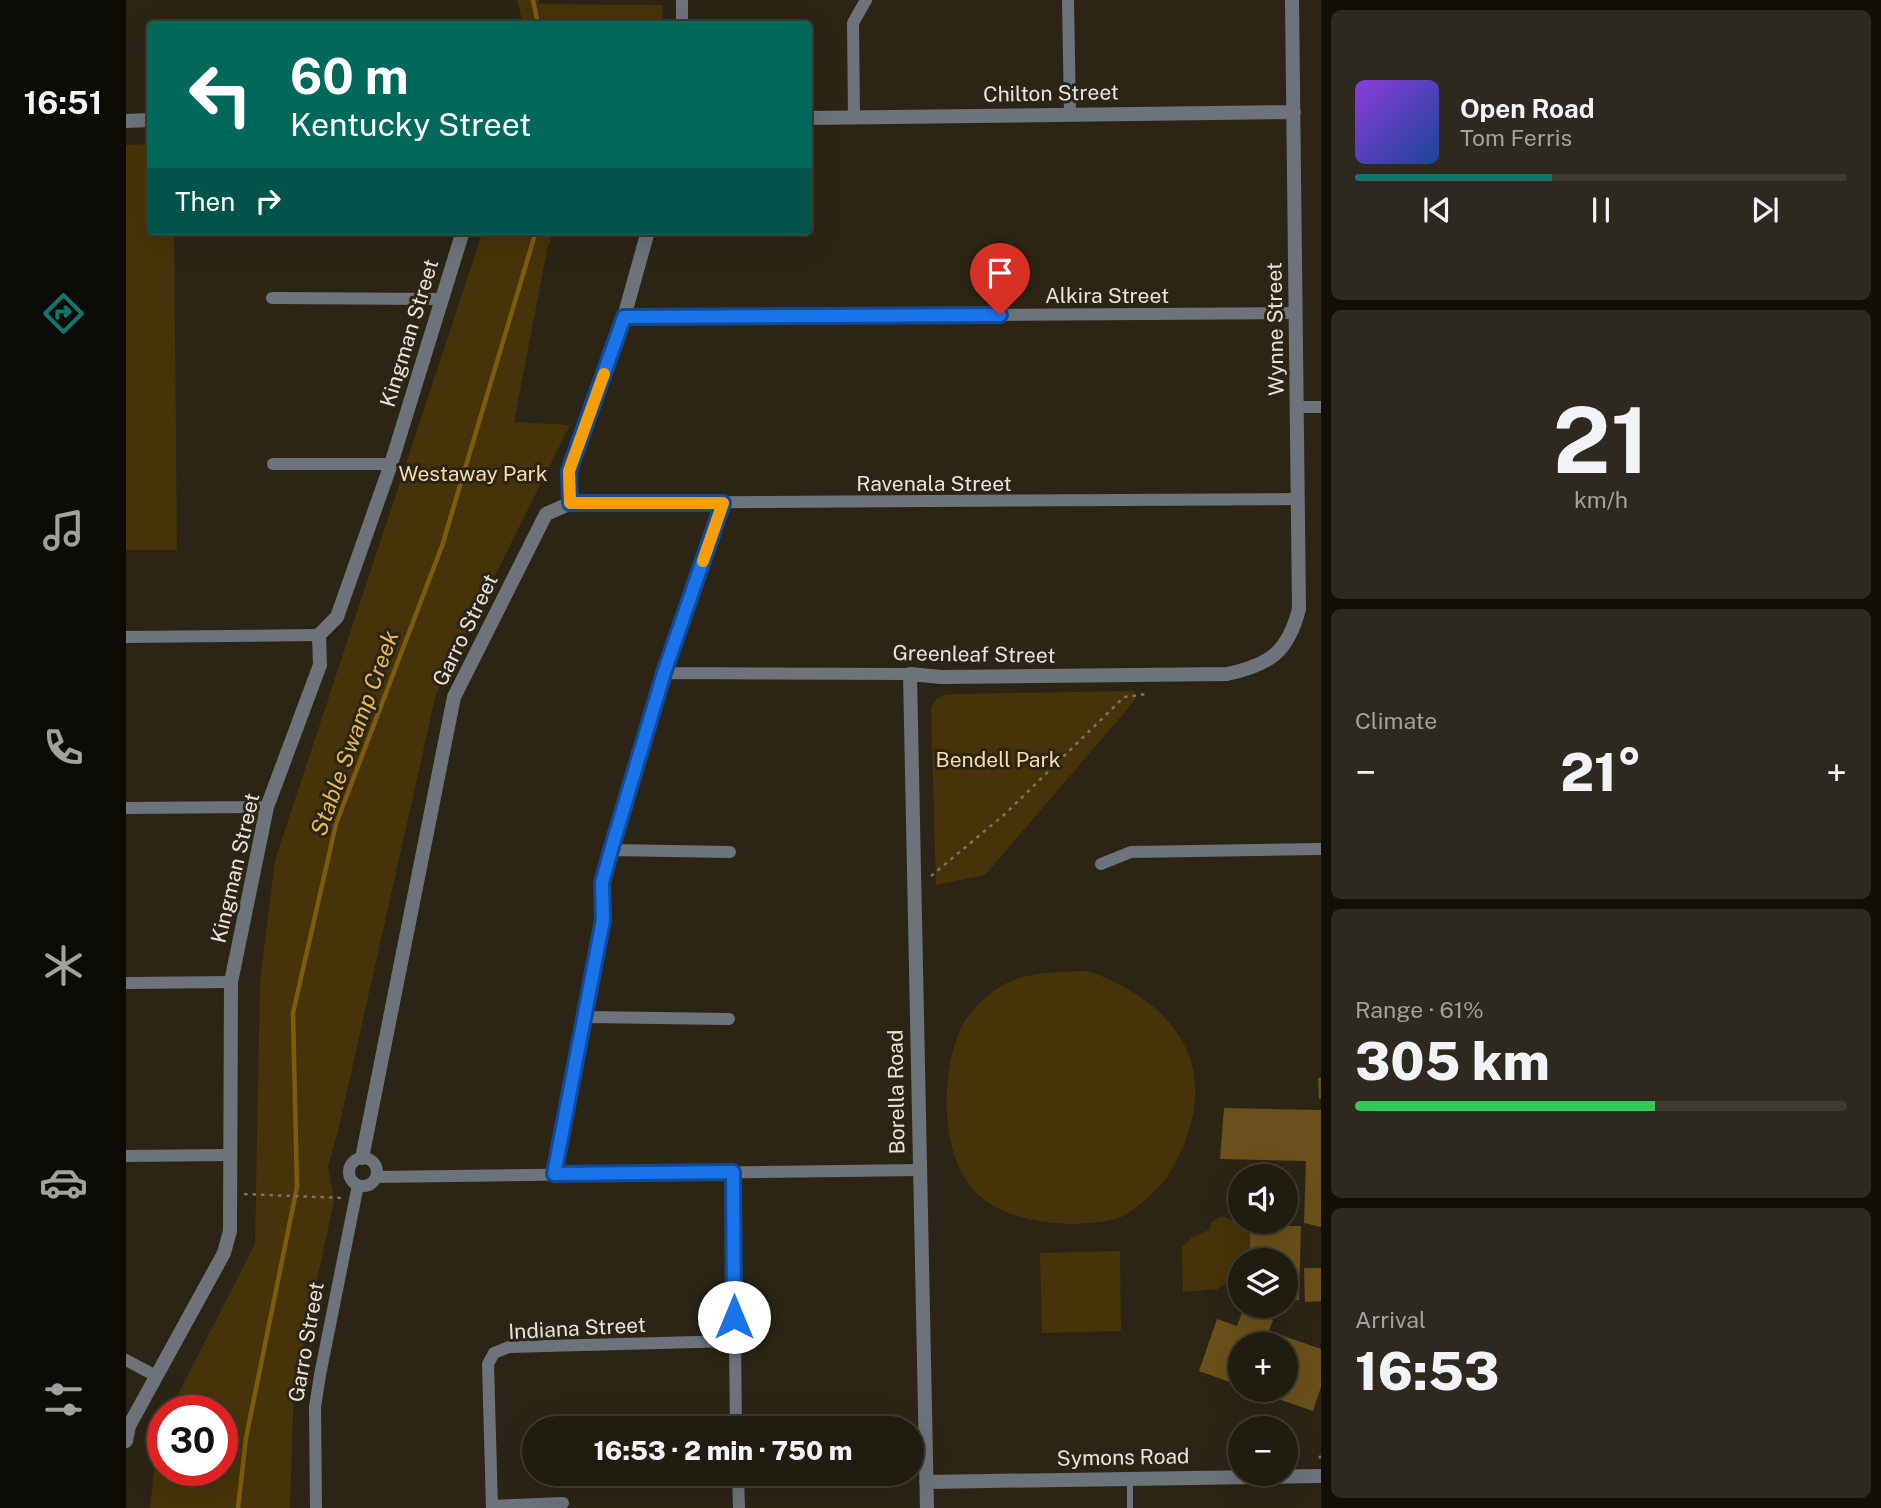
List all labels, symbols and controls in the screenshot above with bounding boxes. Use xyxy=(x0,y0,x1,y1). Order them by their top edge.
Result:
text: 60 m xyxy=(290,47,409,105)
icon: left xyxy=(175,49,266,140)
street label: Chilton Street xyxy=(983,79,1119,107)
text: 16:51 xyxy=(24,84,102,121)
text: Open Road xyxy=(1460,93,1595,124)
text: Kentucky Street xyxy=(290,106,532,143)
text: Tom Ferris xyxy=(1460,124,1572,151)
icon: right xyxy=(249,182,287,220)
text: Then xyxy=(175,186,235,217)
icon: previous xyxy=(1418,191,1456,229)
icon: pause xyxy=(1582,191,1620,229)
icon: next xyxy=(1746,191,1784,229)
pin xyxy=(970,243,1030,315)
icon: arrive xyxy=(981,254,1019,292)
street label: Kingman Street xyxy=(375,256,443,410)
street label: Wynne Street xyxy=(1261,262,1289,396)
street label: Alkira Street xyxy=(1045,283,1169,308)
icon: directions xyxy=(39,289,88,338)
text: 21 xyxy=(1553,387,1649,493)
park label: Westaway Park xyxy=(398,461,548,486)
street label: Ravenala Street xyxy=(856,471,1012,496)
text: km/h xyxy=(1574,486,1628,513)
icon: music xyxy=(39,506,88,555)
street label: Garro Street xyxy=(427,570,503,690)
water label: Stable Swamp Creek xyxy=(304,626,404,839)
street label: Greenleaf Street xyxy=(892,640,1056,668)
text: Climate xyxy=(1355,707,1437,734)
icon: phone xyxy=(39,723,88,772)
text: 21° xyxy=(1560,742,1642,803)
park label: Bendell Park xyxy=(936,747,1061,772)
text: − xyxy=(1355,750,1376,795)
text: + xyxy=(1826,750,1847,795)
street label: Kingman Street xyxy=(206,791,264,945)
icon: climate xyxy=(39,941,88,990)
text: Range · 61% xyxy=(1355,996,1484,1023)
street label: Borella Road xyxy=(882,1029,910,1155)
text: 305 km xyxy=(1355,1031,1550,1092)
icon: car xyxy=(39,1158,88,1207)
map controls xyxy=(1228,1164,1298,1486)
button: sound xyxy=(1228,1164,1298,1234)
button: layers xyxy=(1228,1248,1298,1318)
street label: Garro Street xyxy=(283,1280,329,1404)
position arrow xyxy=(697,1280,771,1354)
text: Arrival xyxy=(1355,1306,1426,1333)
street label: Indiana Street xyxy=(508,1312,646,1344)
button: + xyxy=(1228,1332,1298,1402)
text: 16:53 xyxy=(1355,1341,1499,1402)
icon: filters xyxy=(39,1375,88,1424)
speed limit sign: 30 xyxy=(147,1395,238,1486)
button: − xyxy=(1228,1416,1298,1486)
text: 16:53 · 2 min · 750 m xyxy=(593,1435,853,1466)
street label: Symons Road xyxy=(1056,1443,1190,1471)

